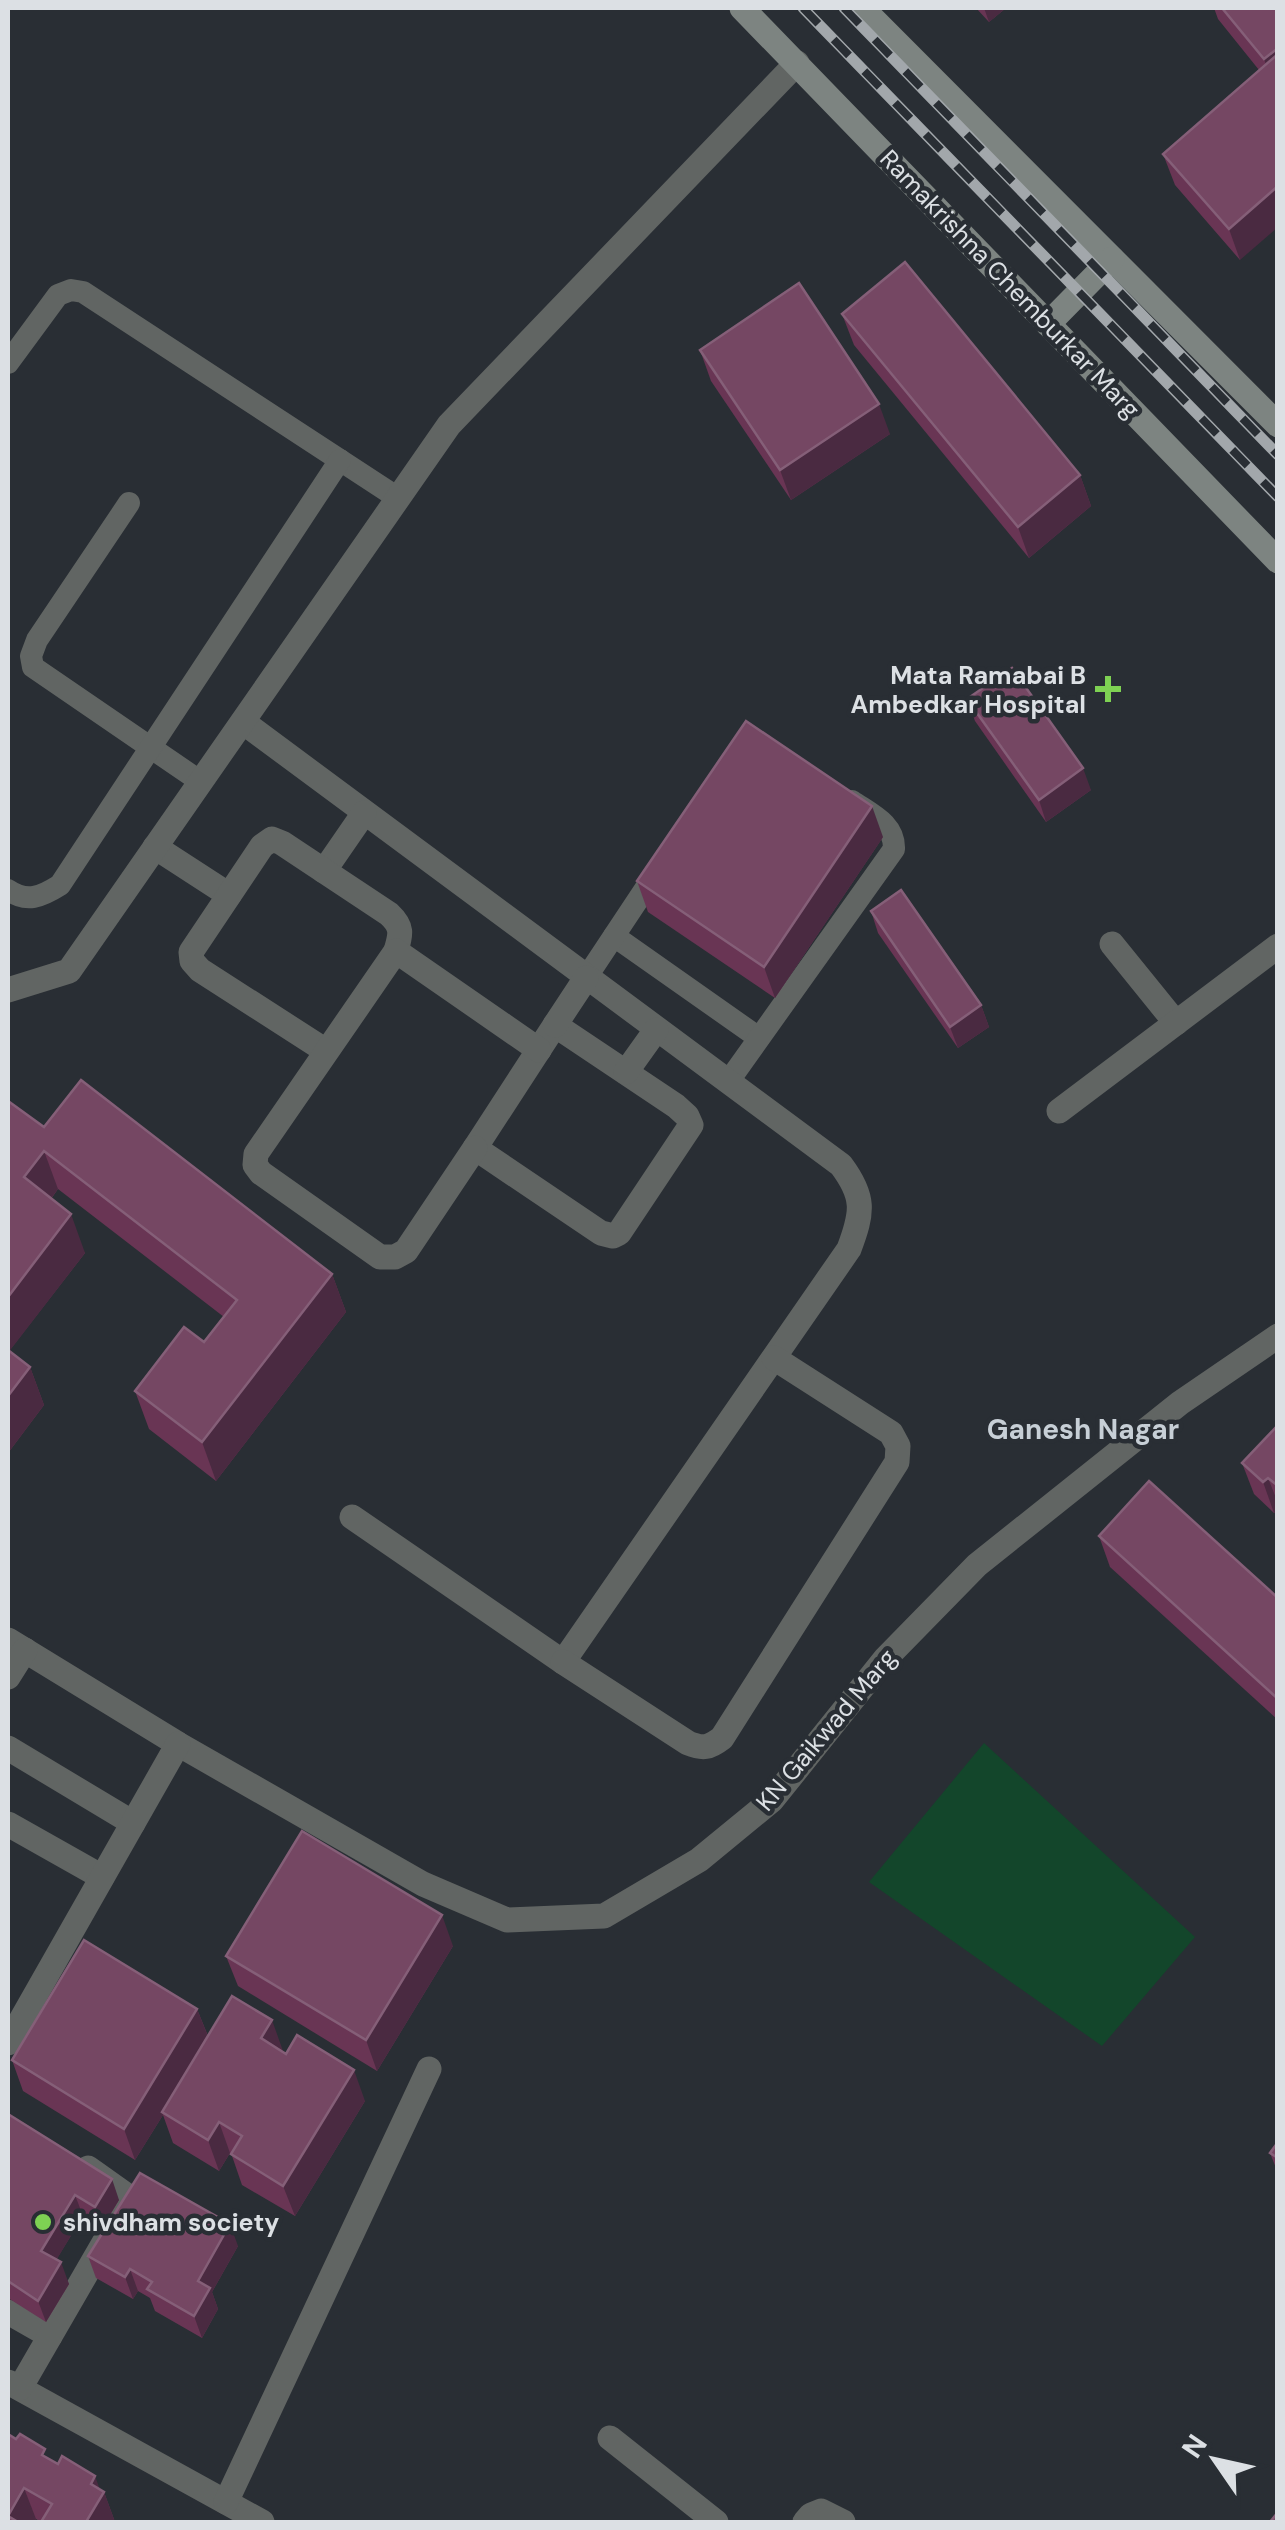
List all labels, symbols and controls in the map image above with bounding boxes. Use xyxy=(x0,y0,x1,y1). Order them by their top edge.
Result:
street label: Ramakrishna Chemburkar Marg xyxy=(873,143,1147,425)
place label: Mata Ramabai B Ambedkar Hospital xyxy=(850,659,1086,721)
marker: Mata Ramabai B Ambedkar Hospital xyxy=(1095,676,1121,702)
district label: Ganesh Nagar xyxy=(987,1411,1179,1448)
street label: KN Gaikwad Marg xyxy=(749,1642,904,1818)
place label: shivdham society xyxy=(63,2206,279,2239)
marker: shivdham society xyxy=(32,2211,54,2233)
north arrow xyxy=(1165,2410,1265,2510)
text: N xyxy=(1174,2427,1216,2465)

